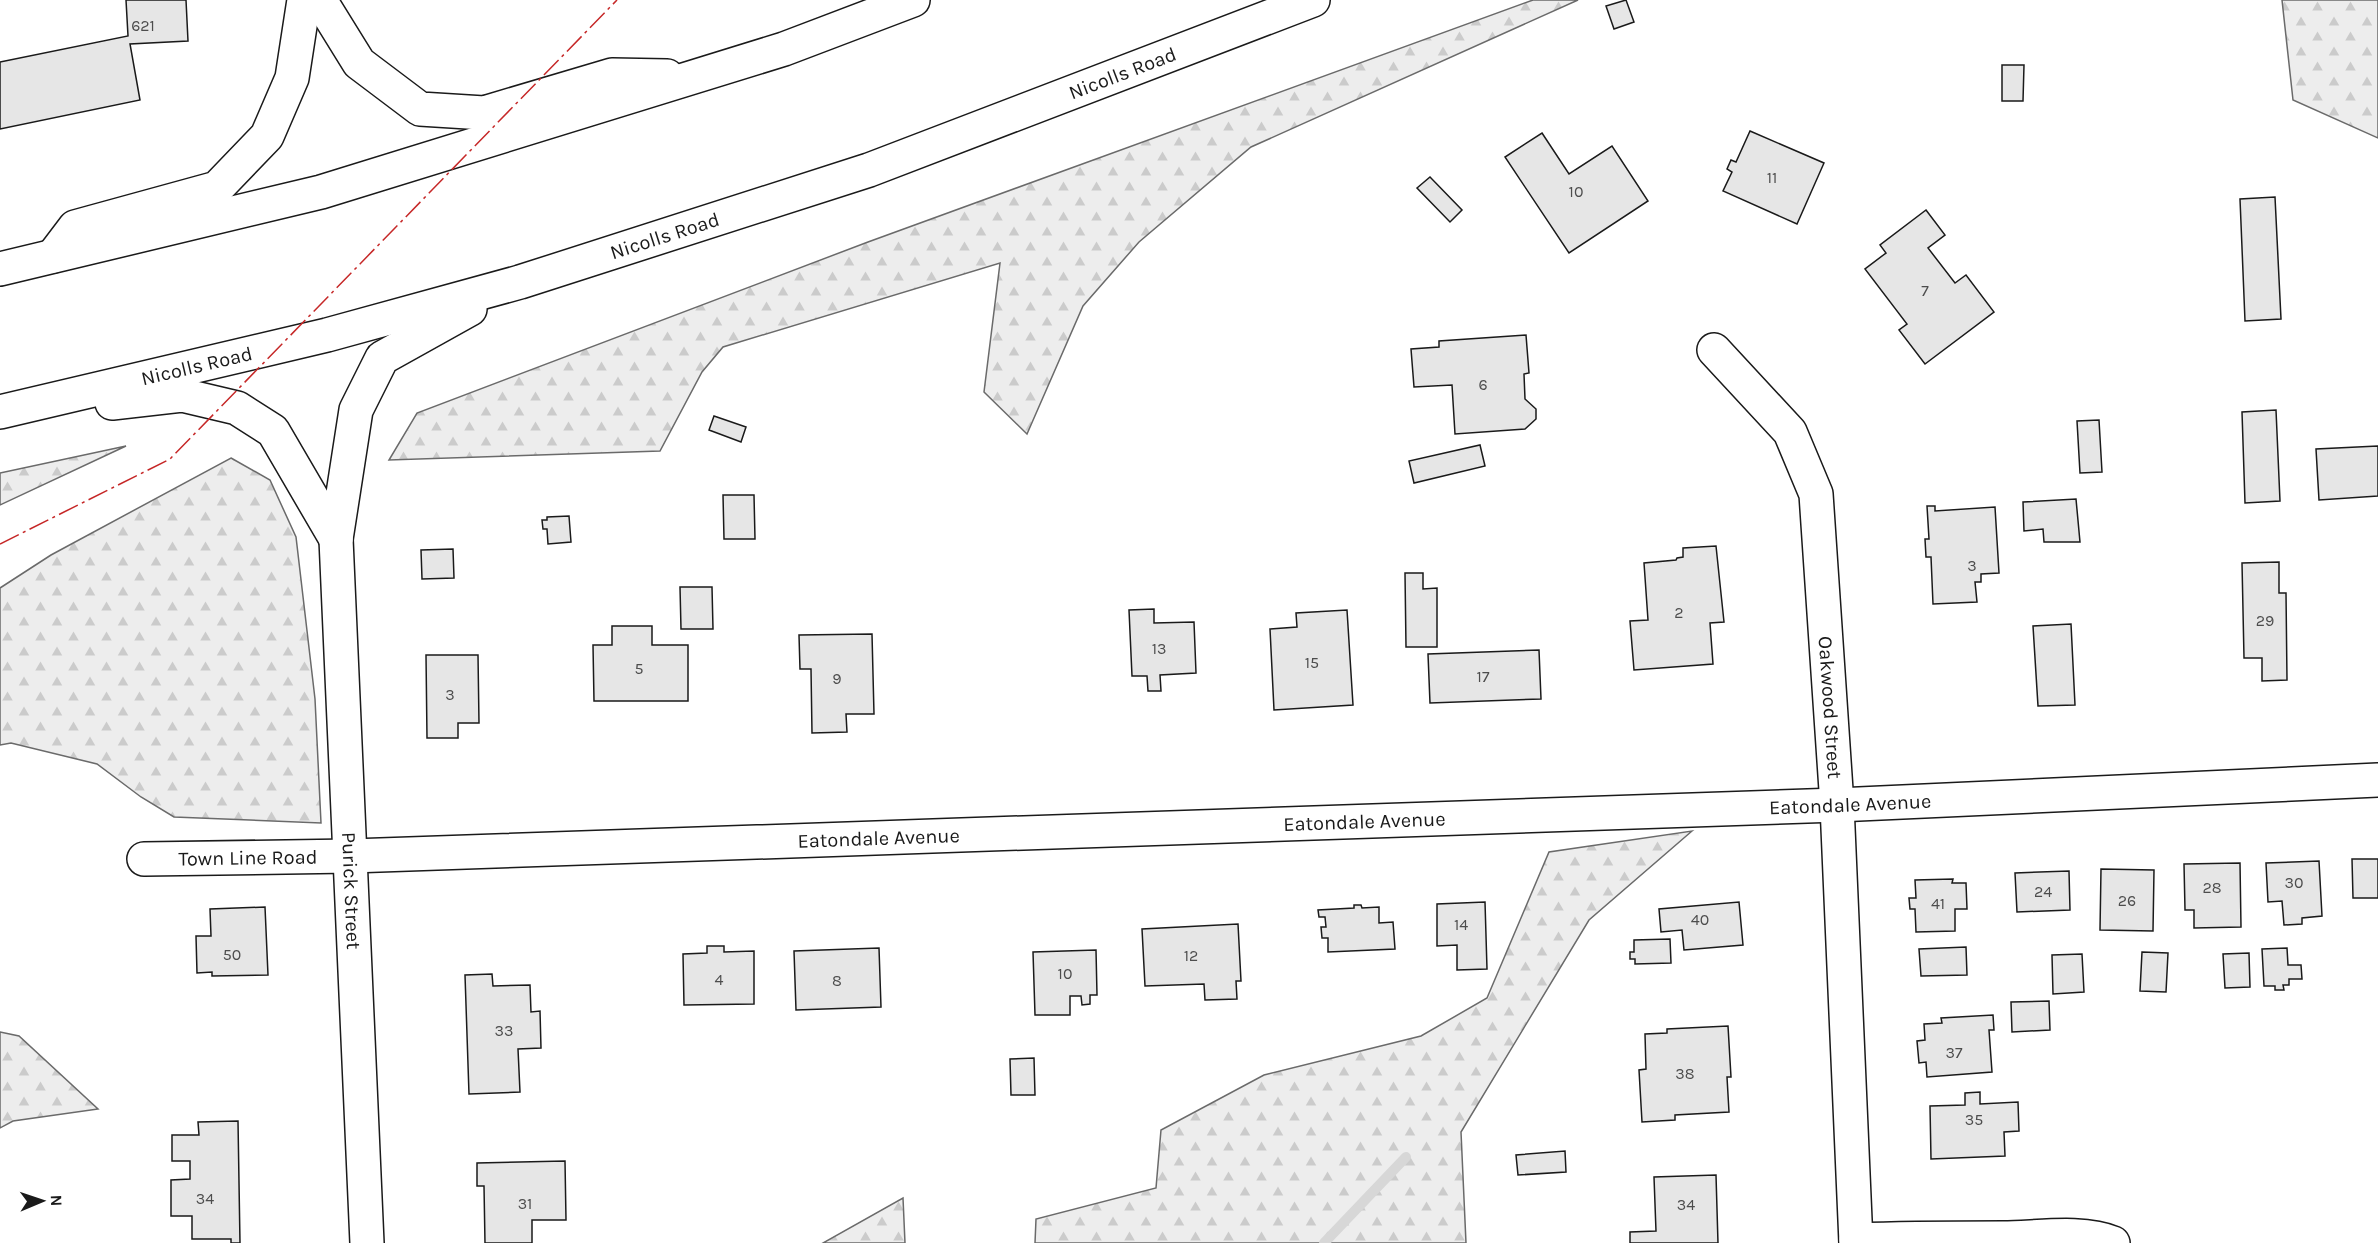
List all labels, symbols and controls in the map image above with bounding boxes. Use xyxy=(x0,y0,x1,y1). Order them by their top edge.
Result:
house number: 621 xyxy=(131,16,155,35)
street label: Nicolls Road xyxy=(1066,42,1180,104)
house number: 11 xyxy=(1767,168,1777,187)
house number: 10 xyxy=(1569,182,1583,201)
street label: Nicolls Road xyxy=(607,208,722,264)
house number: 7 xyxy=(1921,281,1929,300)
street label: Nicolls Road xyxy=(139,342,255,390)
house number: 6 xyxy=(1478,375,1488,394)
house number: 3 xyxy=(1967,556,1977,575)
house number: 2 xyxy=(1674,603,1684,622)
house number: 29 xyxy=(2256,611,2274,630)
street label: Oakwood Street xyxy=(1814,635,1846,780)
house number: 13 xyxy=(1152,639,1166,658)
house number: 15 xyxy=(1305,653,1319,672)
house number: 5 xyxy=(634,659,644,678)
house number: 17 xyxy=(1477,667,1490,686)
house number: 9 xyxy=(832,669,842,688)
house number: 3 xyxy=(445,685,455,704)
street label: Eatondale Avenue xyxy=(1769,790,1932,819)
street label: Eatondale Avenue xyxy=(1283,807,1446,836)
street label: Eatondale Avenue xyxy=(797,824,960,853)
street label: Purick Street xyxy=(337,831,365,950)
street label: Town Line Road xyxy=(178,845,318,871)
house number: 30 xyxy=(2285,873,2303,892)
house number: 28 xyxy=(2202,878,2222,897)
house number: 24 xyxy=(2034,882,2052,901)
house number: 26 xyxy=(2118,891,2136,910)
house number: 41 xyxy=(1931,894,1945,913)
house number: 40 xyxy=(1691,910,1709,929)
house number: 14 xyxy=(1454,915,1468,934)
house number: 50 xyxy=(223,945,241,964)
house number: 12 xyxy=(1184,946,1198,965)
house number: 10 xyxy=(1058,964,1072,983)
house number: 4 xyxy=(715,970,724,989)
house number: 8 xyxy=(832,971,842,990)
house number: 33 xyxy=(495,1021,513,1040)
house number: 37 xyxy=(1946,1043,1963,1062)
house number: 38 xyxy=(1675,1064,1695,1083)
house number: 35 xyxy=(1965,1110,1983,1129)
north arrow xyxy=(12,1171,72,1231)
house number: 34 xyxy=(196,1189,214,1208)
text: N xyxy=(47,1194,66,1207)
house number: 31 xyxy=(518,1194,532,1213)
house number: 34 xyxy=(1677,1195,1695,1214)

